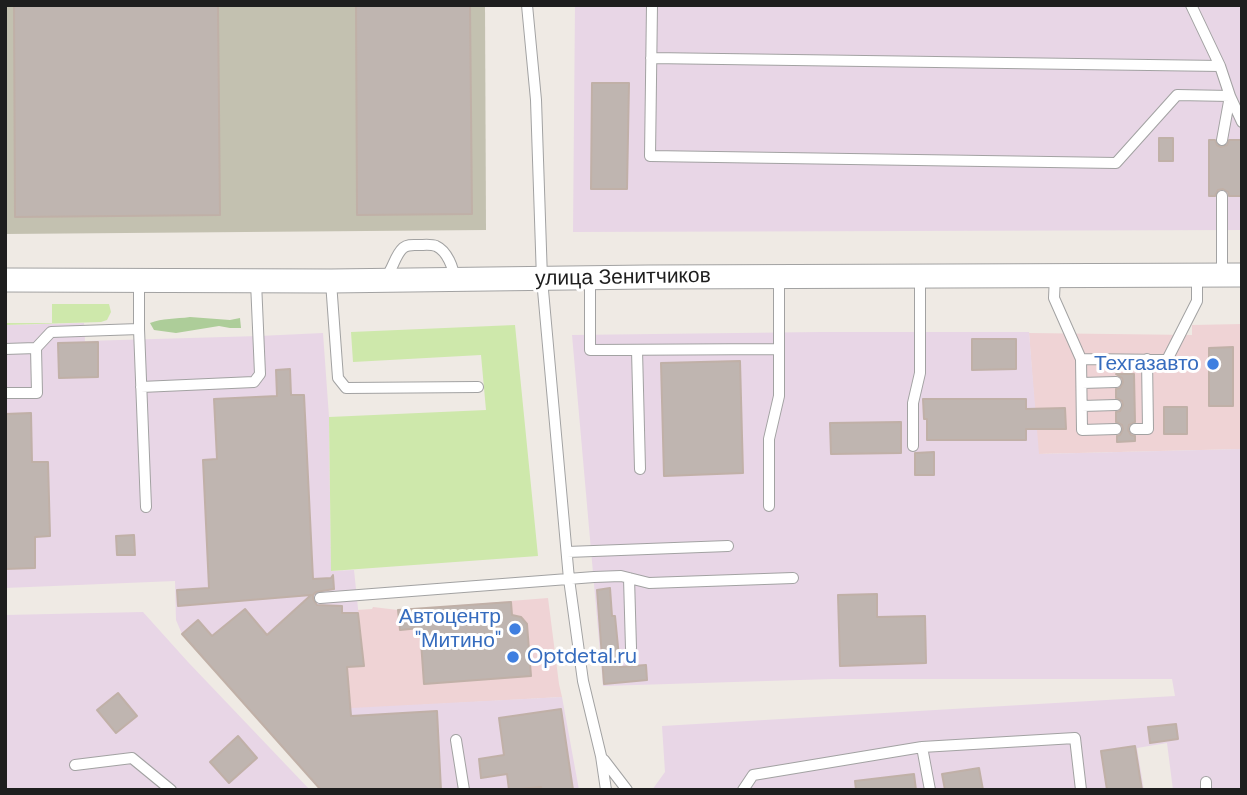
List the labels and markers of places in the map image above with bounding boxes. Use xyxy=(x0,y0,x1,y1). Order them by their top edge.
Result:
place label: Техгазавто xyxy=(1094,351,1199,377)
marker: Техгазавто xyxy=(1205,356,1221,372)
place label: Автоцентр "Митино" xyxy=(399,604,501,654)
marker: Автоцентр "Митино" xyxy=(507,621,523,637)
place label: Optdetal.ru xyxy=(527,644,637,670)
marker: Optdetal.ru xyxy=(505,649,521,665)

